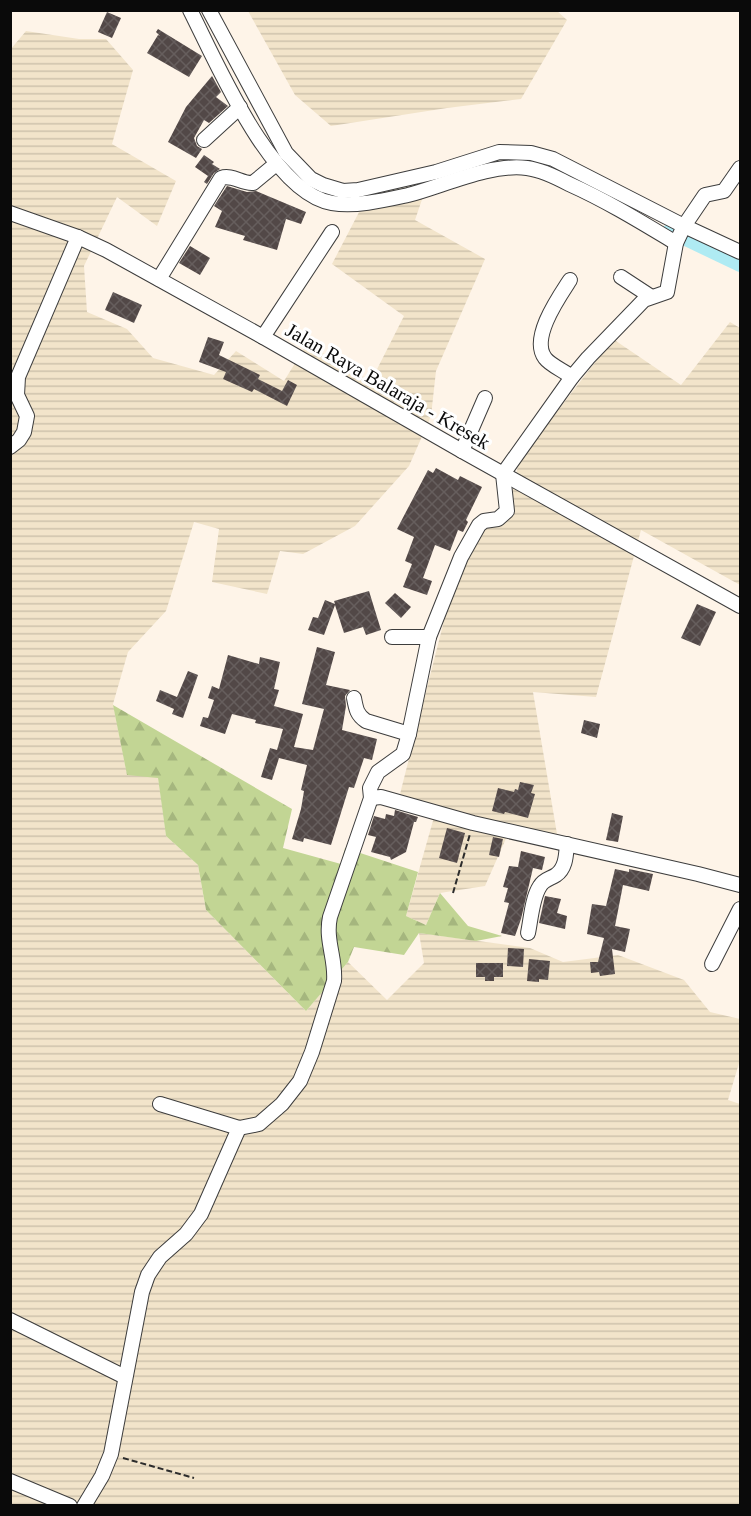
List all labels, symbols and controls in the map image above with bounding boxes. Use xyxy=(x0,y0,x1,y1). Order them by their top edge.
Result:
street label: Jalan Raya Balaraja - Kresek xyxy=(281,318,494,454)

